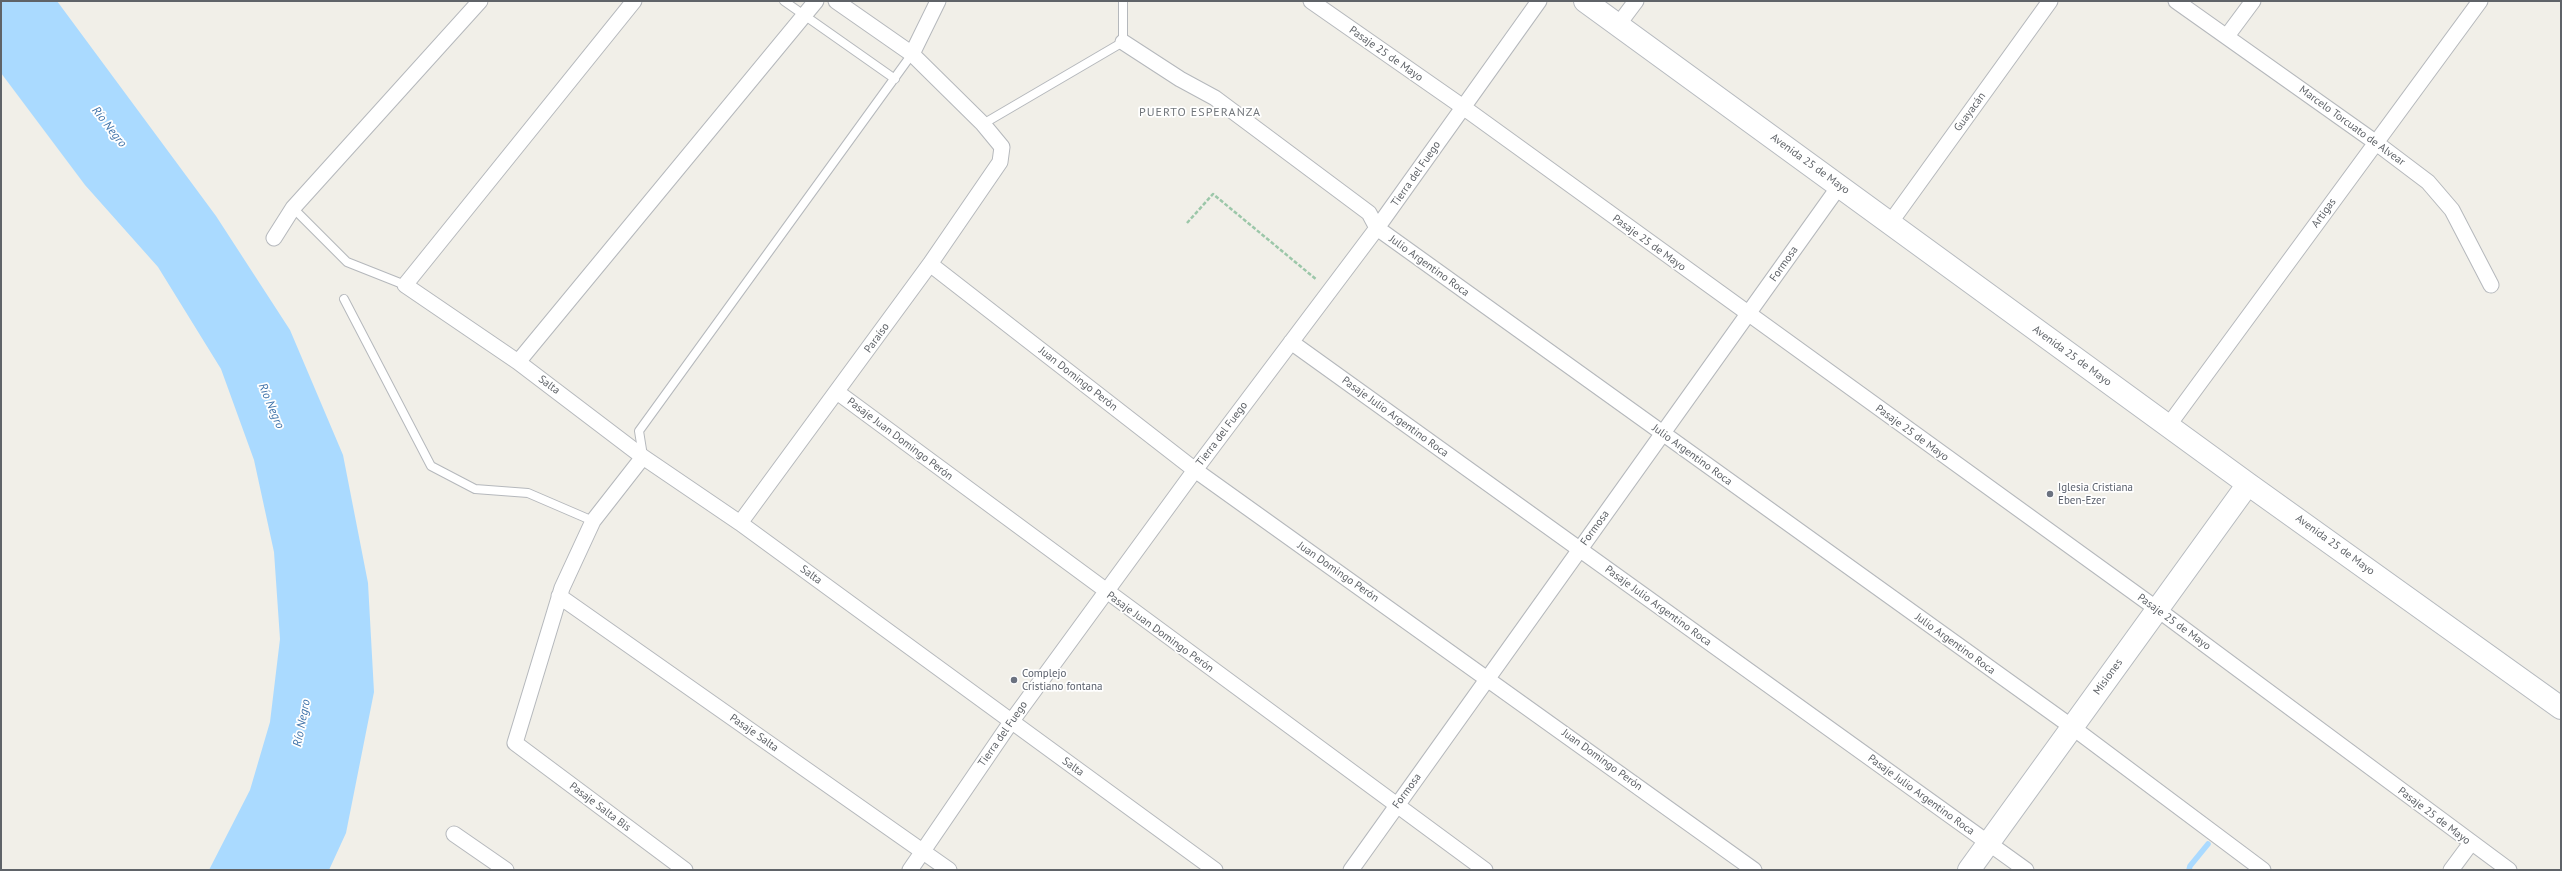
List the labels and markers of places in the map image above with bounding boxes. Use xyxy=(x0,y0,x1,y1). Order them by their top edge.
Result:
place label: Iglesia Cristiana Eben-Ezer xyxy=(2058,481,2133,507)
marker: Iglesia Cristiana Eben-Ezer xyxy=(2045,489,2055,499)
place label: Complejo Cristiano fontana xyxy=(1022,667,1102,693)
marker: Complejo Cristiano fontana xyxy=(1009,675,1019,685)

